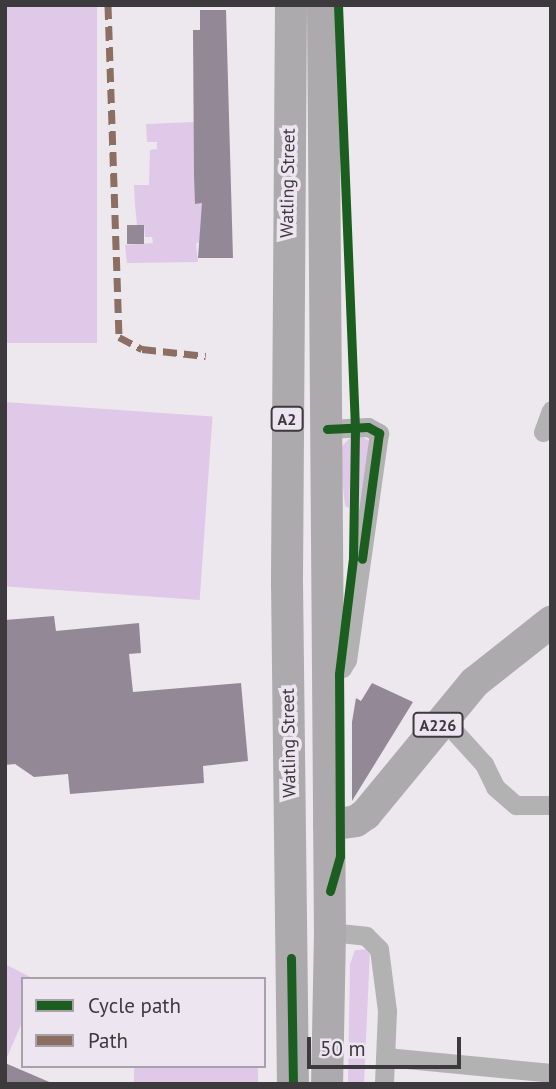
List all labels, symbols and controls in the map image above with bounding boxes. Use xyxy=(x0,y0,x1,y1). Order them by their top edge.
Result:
street label: Watling Street xyxy=(276,128,300,238)
road number: A2 xyxy=(270,406,304,432)
street label: Watling Street xyxy=(277,688,301,798)
road number: A226 xyxy=(412,712,464,738)
legend xyxy=(21,977,266,1068)
text: Cycle path xyxy=(88,992,181,1019)
scale bar xyxy=(311,1023,465,1066)
text: Path xyxy=(88,1027,128,1054)
text: 50 m xyxy=(320,1035,366,1062)

